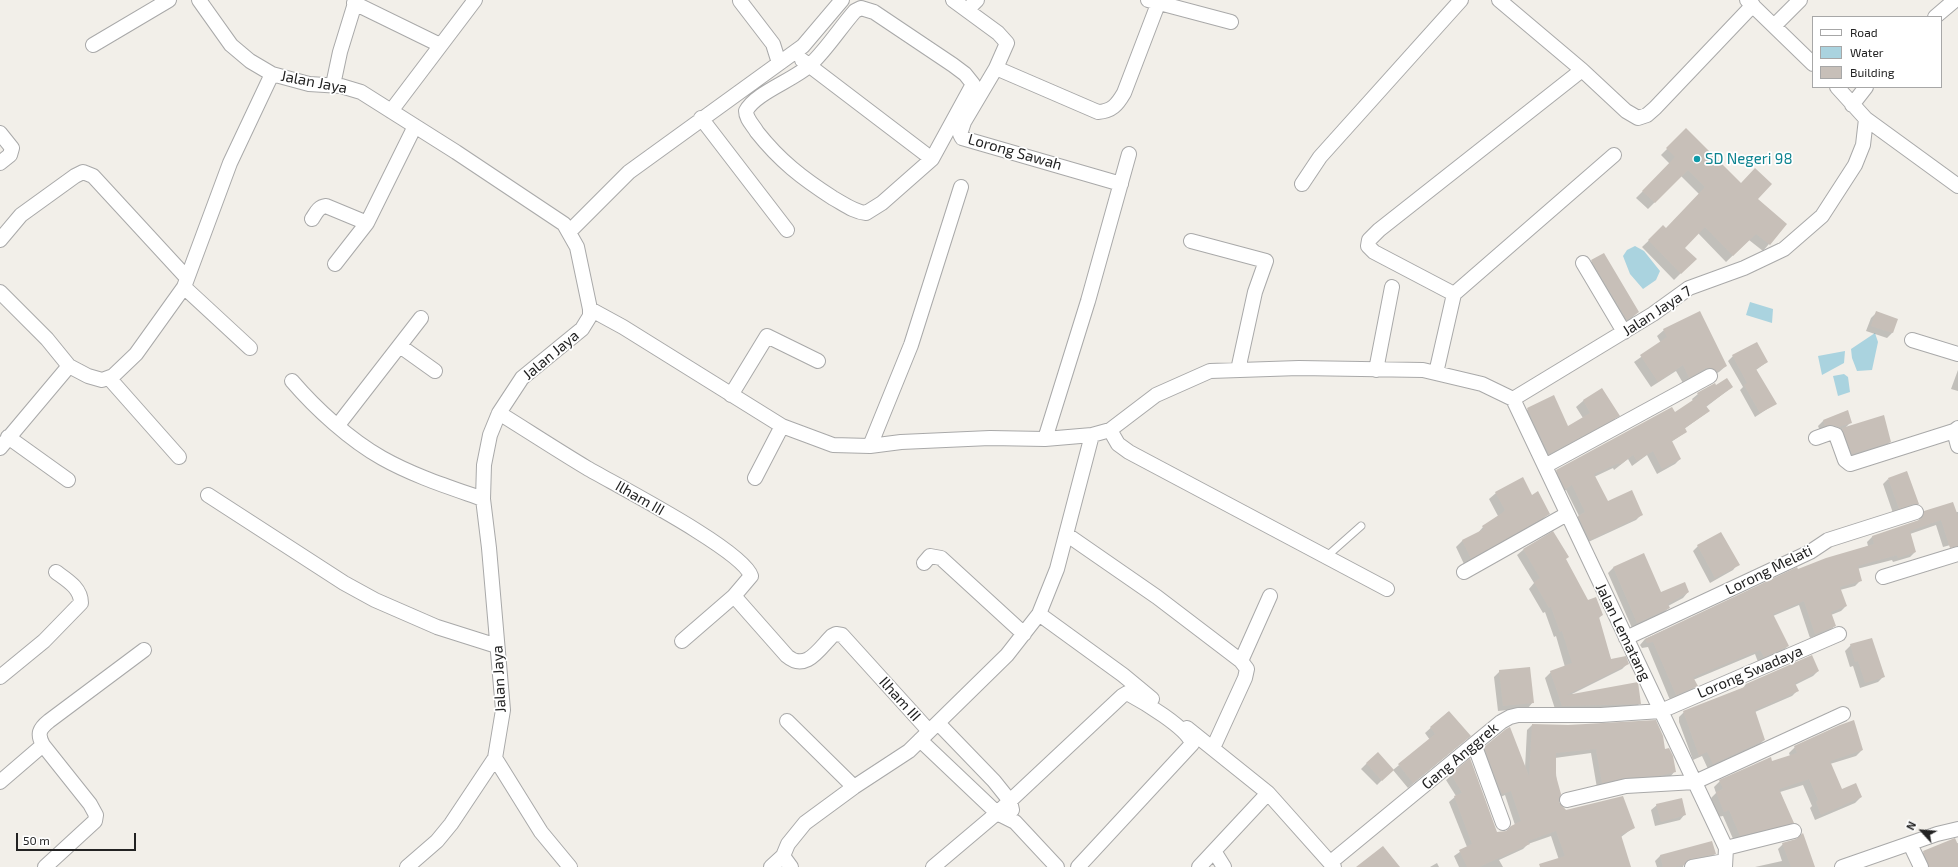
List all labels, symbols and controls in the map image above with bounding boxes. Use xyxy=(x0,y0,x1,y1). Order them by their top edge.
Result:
legend xyxy=(1812,16,1942,88)
text: Road xyxy=(1850,25,1878,39)
text: Water xyxy=(1850,45,1884,59)
text: Building xyxy=(1850,65,1894,79)
street label: Jalan Jaya xyxy=(279,67,349,97)
street label: Lorong Sawah xyxy=(966,130,1064,174)
place label: SD Negeri 98 xyxy=(1705,150,1792,168)
marker: SD Negeri 98 xyxy=(1692,154,1702,164)
street label: Jalan Jaya 7 xyxy=(1619,282,1695,340)
street label: Jalan Jaya xyxy=(519,326,583,384)
street label: Ilham III xyxy=(612,477,668,519)
street label: Lorong Melati xyxy=(1723,541,1815,599)
street label: Jalan Lematang xyxy=(1592,580,1654,684)
street label: Lorong Swadaya xyxy=(1695,642,1805,702)
street label: Jalan Jaya xyxy=(488,645,510,713)
street label: Ilham III xyxy=(875,673,925,725)
street label: Gang Anggrek xyxy=(1418,719,1502,793)
north arrow xyxy=(1902,811,1942,851)
text: N xyxy=(1903,819,1918,832)
scale bar xyxy=(18,825,138,851)
text: 50 m xyxy=(23,833,50,847)

